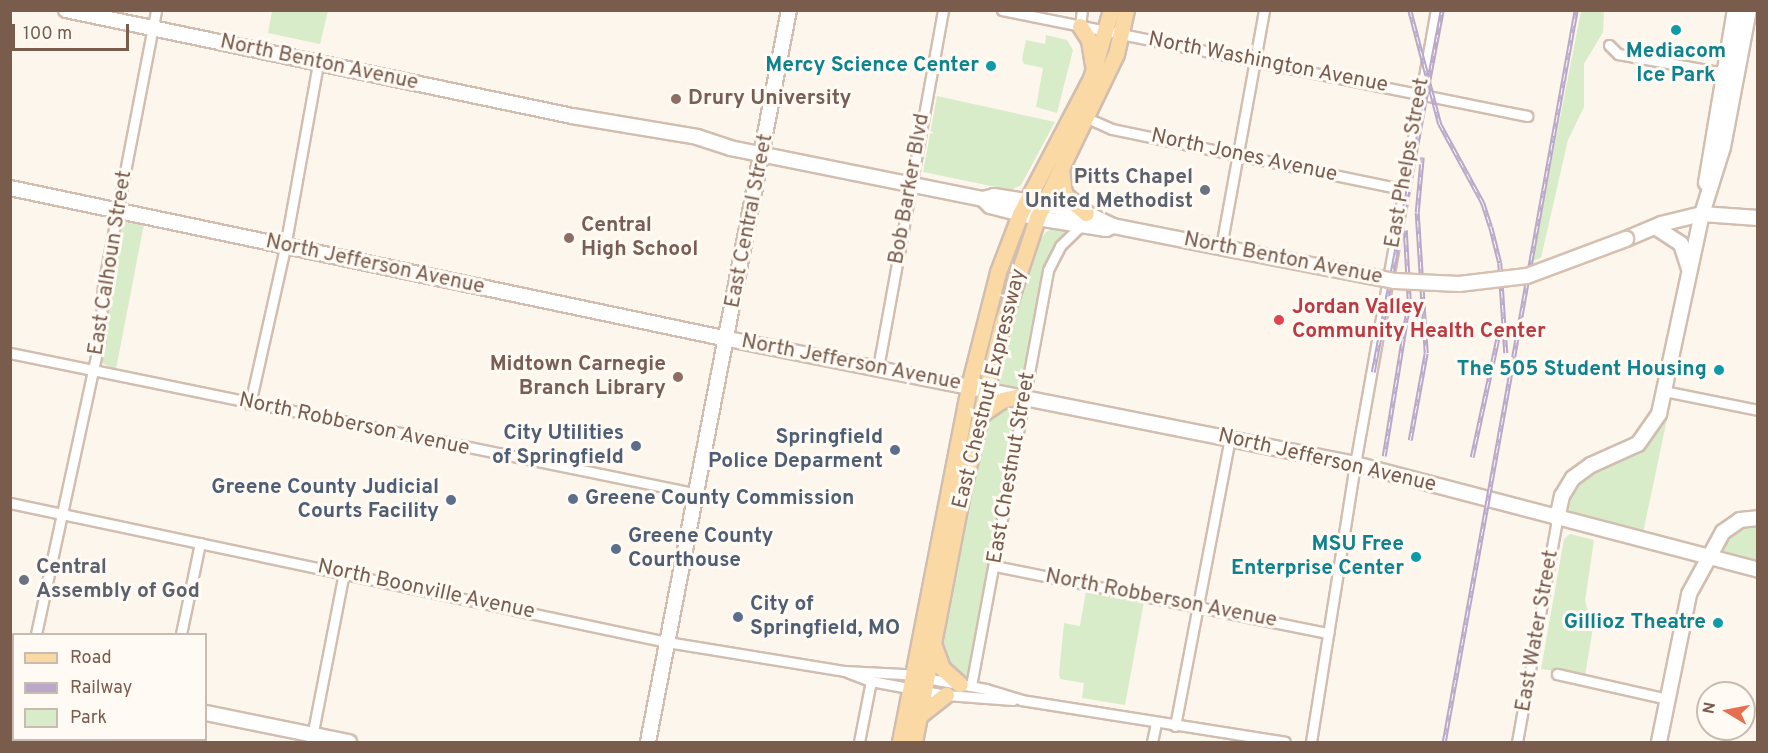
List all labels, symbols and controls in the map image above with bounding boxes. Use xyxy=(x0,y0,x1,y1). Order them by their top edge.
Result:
scale bar xyxy=(15,12,132,50)
text: 100 m xyxy=(23,23,72,46)
marker: Mediacom Ice Park xyxy=(1669,23,1683,37)
street label: North Washington Avenue xyxy=(1145,27,1391,99)
street label: North Benton Avenue xyxy=(217,30,421,96)
place label: Mediacom Ice Park xyxy=(1626,39,1726,89)
place label: Mercy Science Center xyxy=(765,53,979,79)
marker: Mercy Science Center xyxy=(984,59,998,73)
street label: East Phelps Street xyxy=(1381,76,1435,250)
place label: Drury University xyxy=(688,86,851,112)
marker: Drury University xyxy=(669,92,683,106)
street label: Bob Barker Blvd xyxy=(884,112,936,266)
street label: North Jones Avenue xyxy=(1148,124,1340,188)
street label: East Central Street xyxy=(721,132,779,310)
place label: Pitts Chapel United Methodist xyxy=(1025,165,1193,215)
street label: East Calhoun Street xyxy=(84,169,138,357)
marker: Pitts Chapel United Methodist xyxy=(1198,183,1212,197)
place label: Central High School xyxy=(581,213,698,263)
street label: North Benton Avenue xyxy=(1181,227,1385,291)
street label: North Jefferson Avenue xyxy=(263,229,487,301)
marker: Central High School xyxy=(562,231,576,245)
street label: East Chestnut Expressway xyxy=(948,266,1032,512)
place label: Jordan Valley Community Health Center xyxy=(1292,295,1546,345)
marker: Jordan Valley Community Health Center xyxy=(1270,311,1288,329)
street label: North Jefferson Avenue xyxy=(739,329,963,397)
place label: Midtown Carnegie Branch Library xyxy=(490,352,666,402)
place label: The 505 Student Housing xyxy=(1457,357,1707,383)
marker: The 505 Student Housing xyxy=(1712,363,1726,377)
marker: Midtown Carnegie Branch Library xyxy=(671,370,685,384)
street label: East Chestnut Street xyxy=(983,370,1041,566)
street label: North Robberson Avenue xyxy=(236,388,472,462)
place label: City Utilities of Springfield xyxy=(492,421,624,471)
street label: North Jefferson Avenue xyxy=(1215,424,1439,498)
place label: Springfield Police Deparment xyxy=(708,425,883,475)
marker: City Utilities of Springfield xyxy=(629,439,643,453)
marker: Springfield Police Deparment xyxy=(888,443,902,457)
place label: Greene County Judicial Courts Facility xyxy=(211,475,439,525)
place label: Greene County Commission xyxy=(585,486,854,512)
marker: Greene County Commission xyxy=(566,492,580,506)
marker: Greene County Judicial Courts Facility xyxy=(444,493,458,507)
place label: Greene County Courthouse xyxy=(628,524,773,574)
place label: MSU Free Enterprise Center xyxy=(1231,532,1404,582)
marker: Greene County Courthouse xyxy=(609,542,623,556)
street label: East Water Street xyxy=(1511,548,1565,714)
marker: MSU Free Enterprise Center xyxy=(1409,550,1423,564)
place label: Central Assembly of God xyxy=(36,555,200,605)
street label: North Boonville Avenue xyxy=(315,555,537,625)
street label: North Robberson Avenue xyxy=(1043,564,1279,634)
marker: Central Assembly of God xyxy=(17,573,31,587)
place label: City of Springfield, MO xyxy=(750,592,900,642)
marker: City of Springfield, MO xyxy=(731,610,745,624)
place label: Gillioz Theatre xyxy=(1564,610,1706,636)
marker: Gillioz Theatre xyxy=(1711,616,1725,630)
legend xyxy=(12,633,207,741)
text: Road xyxy=(70,647,112,670)
text: Railway xyxy=(70,677,132,700)
north arrow xyxy=(1696,681,1756,741)
text: N xyxy=(1699,701,1721,716)
text: Park xyxy=(70,707,107,730)

